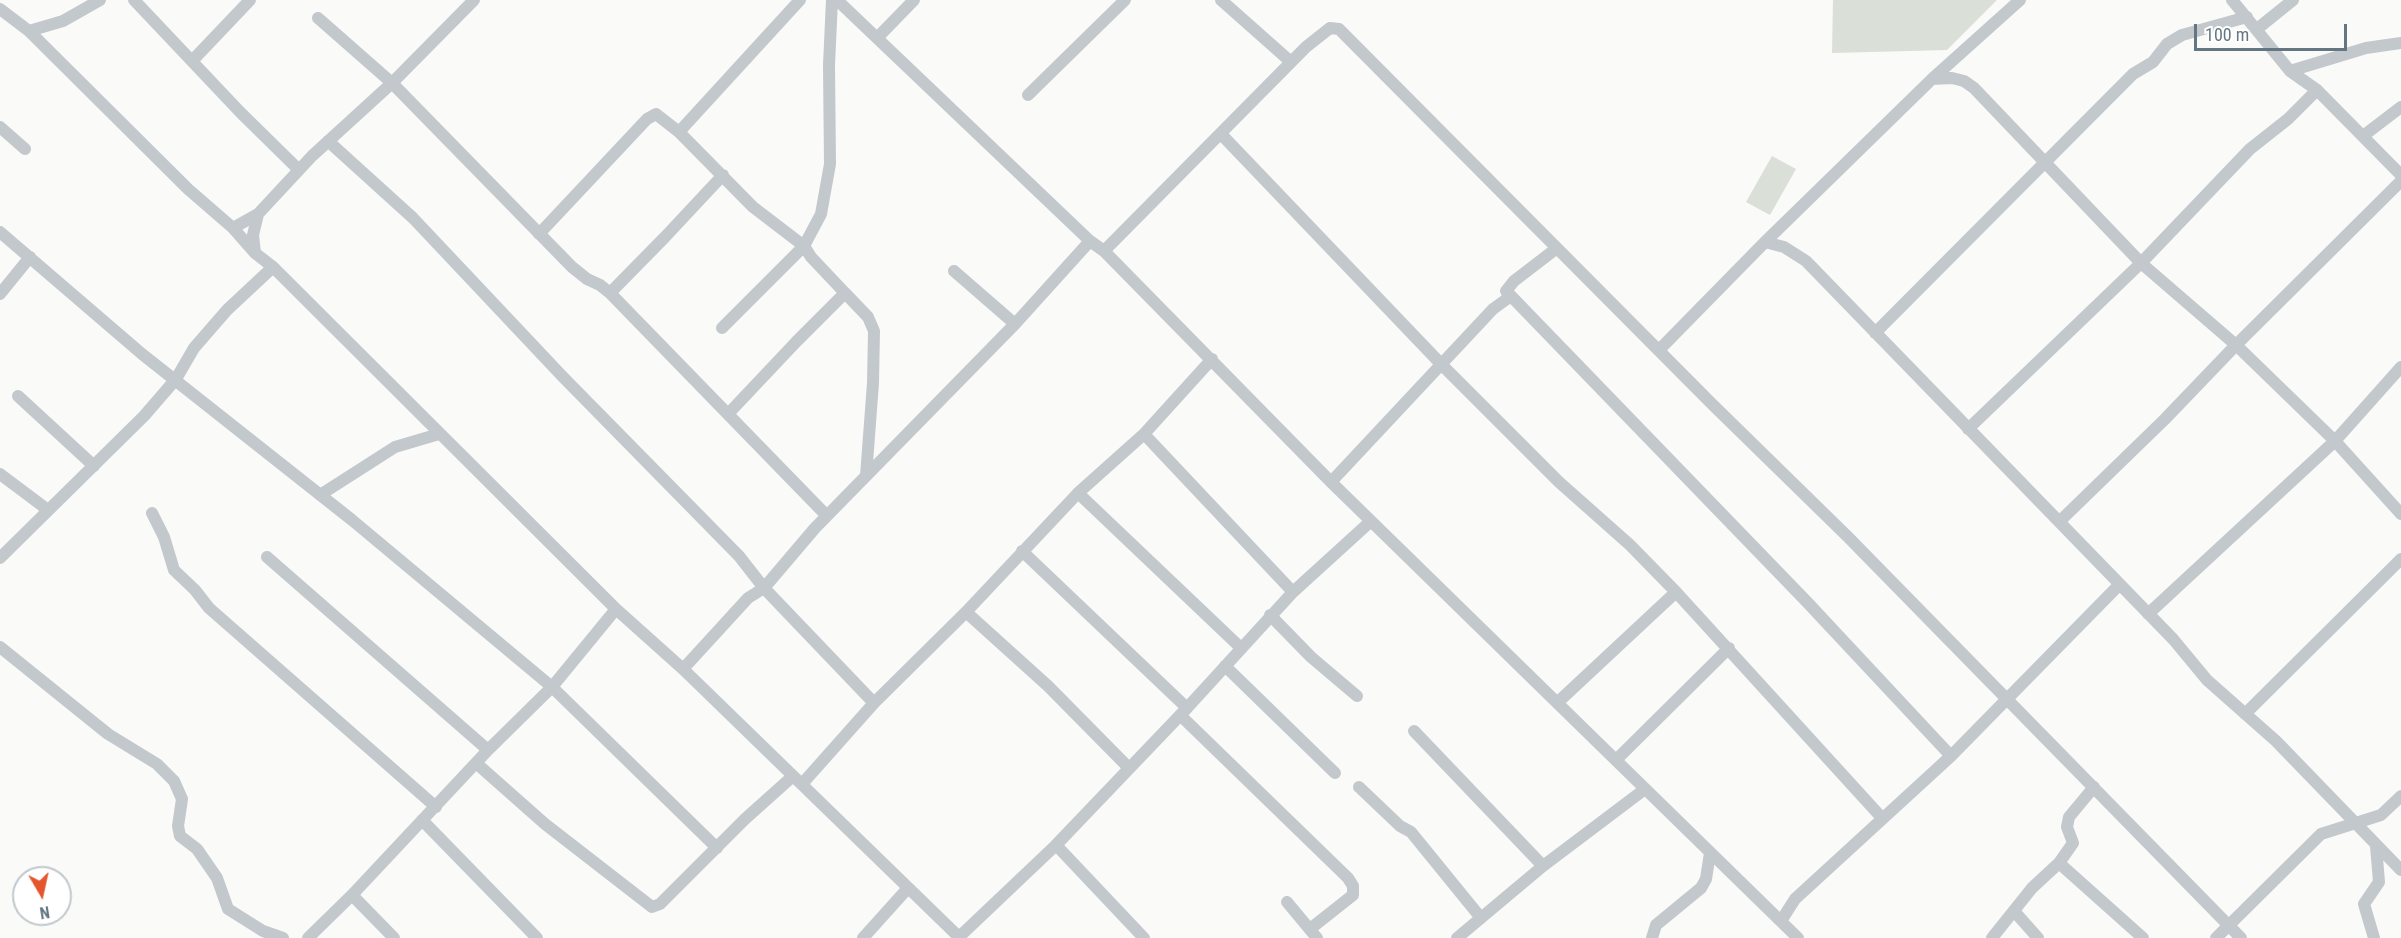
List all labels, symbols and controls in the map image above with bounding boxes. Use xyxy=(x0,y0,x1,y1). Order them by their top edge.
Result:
scale bar xyxy=(2197,12,2350,50)
text: 100 m xyxy=(2205,24,2249,45)
north arrow xyxy=(12,866,72,926)
text: N xyxy=(38,902,51,922)

